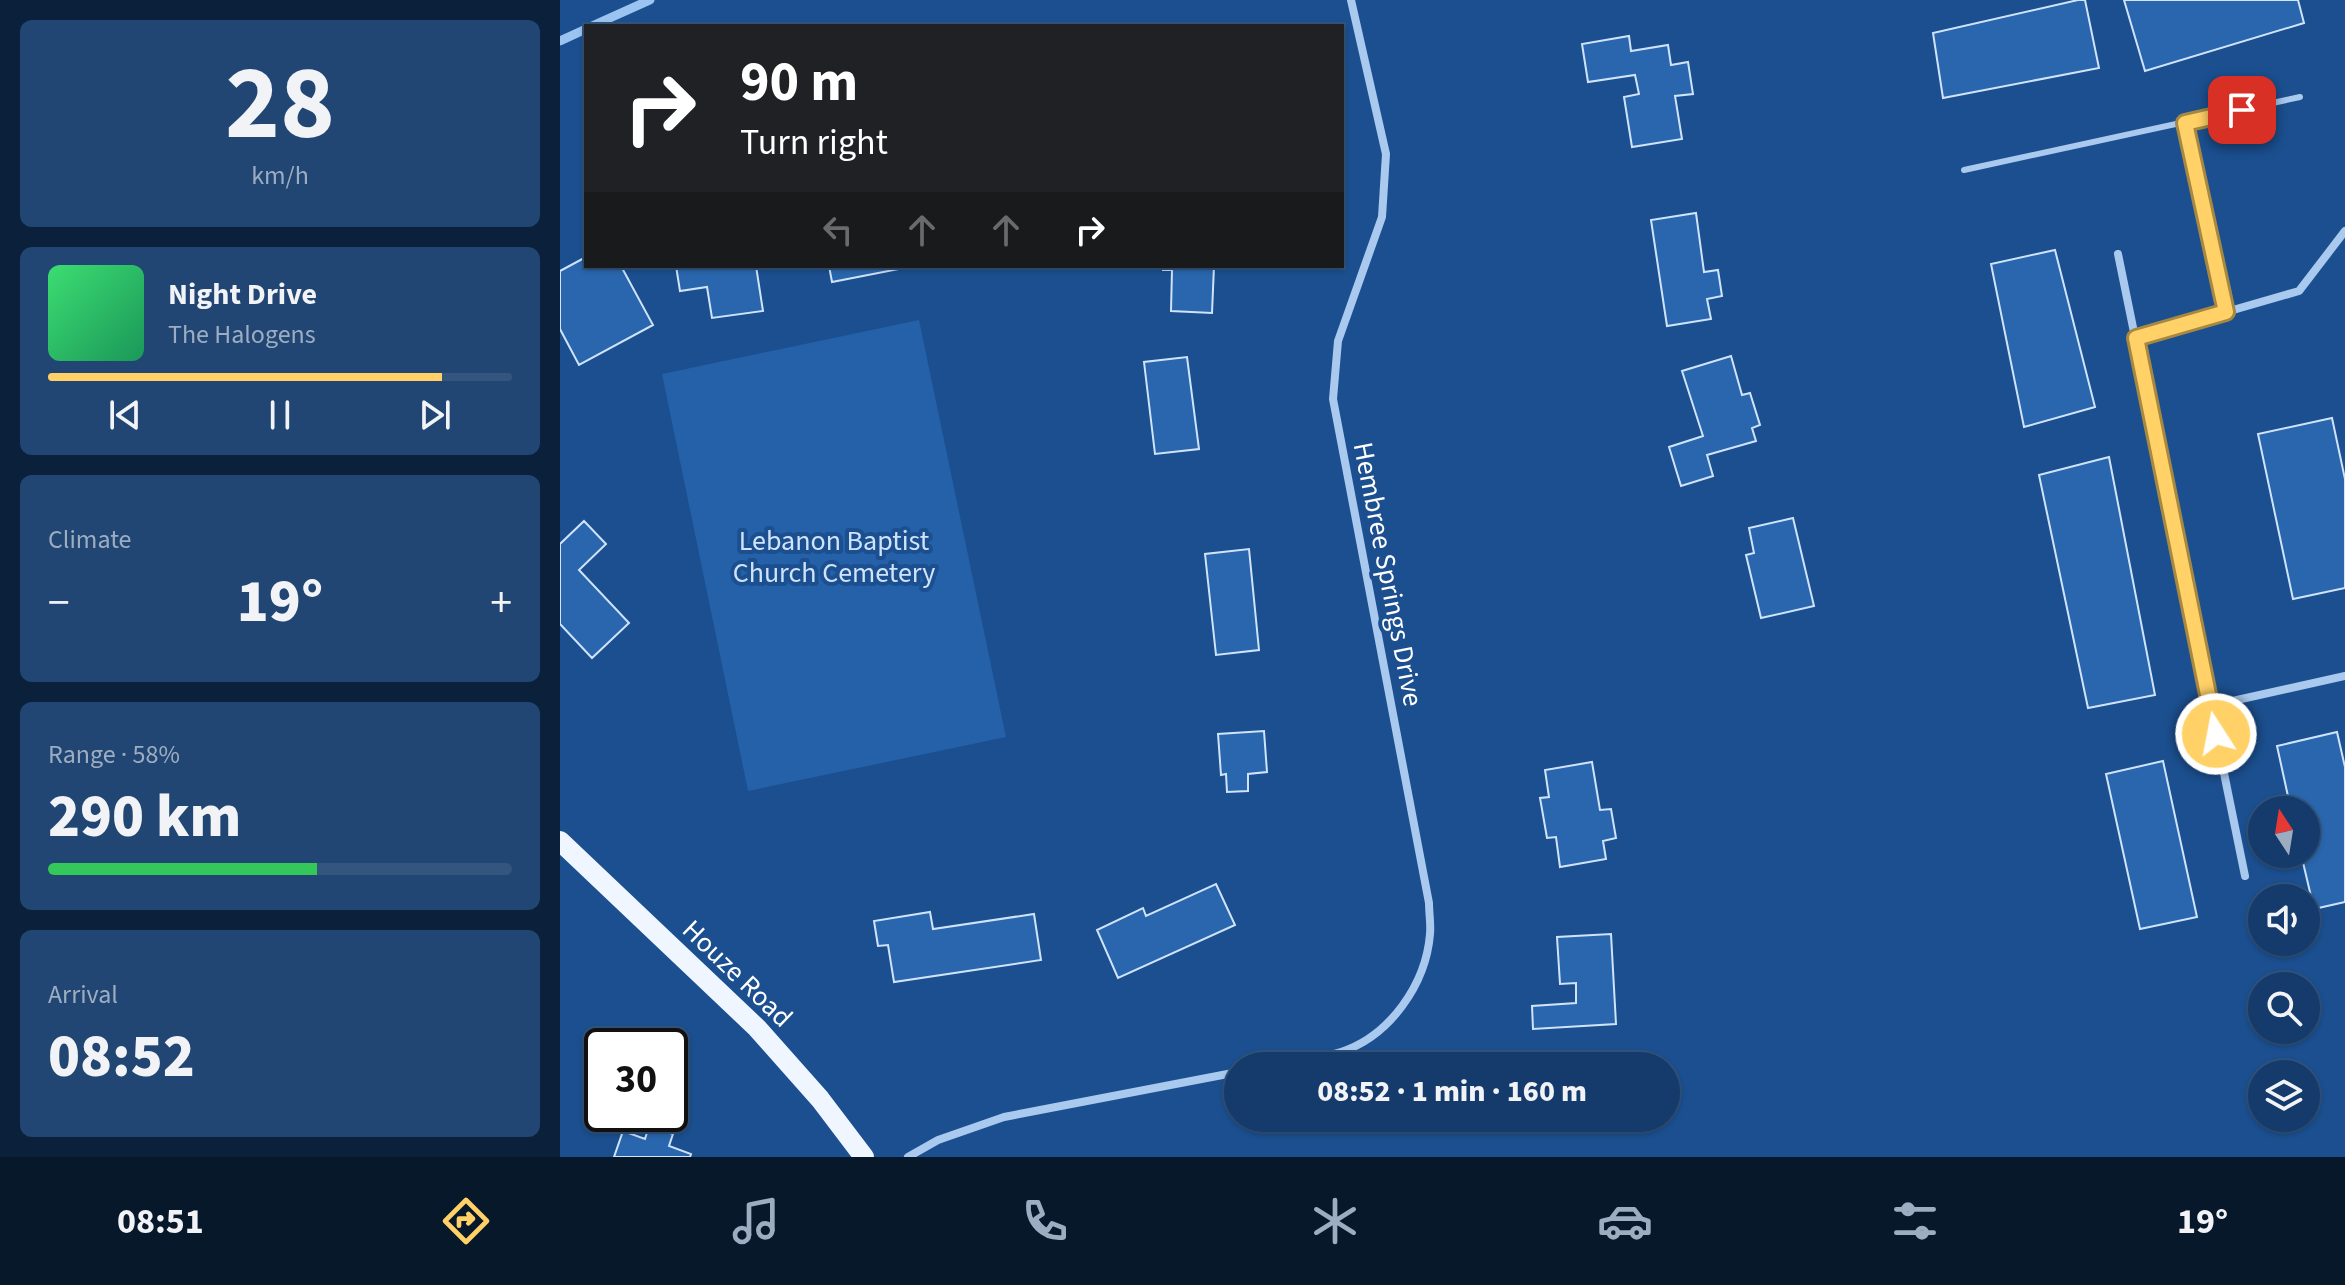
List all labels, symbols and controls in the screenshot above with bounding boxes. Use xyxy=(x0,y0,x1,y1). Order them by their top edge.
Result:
text: 28 xyxy=(225,31,335,179)
text: 90 m xyxy=(740,43,858,122)
icon: right xyxy=(608,56,712,160)
pin xyxy=(2208,76,2276,144)
icon: arrive xyxy=(2220,88,2264,132)
text: Turn right xyxy=(740,117,888,168)
text: km/h xyxy=(251,157,309,194)
icon: left xyxy=(816,208,860,252)
icon: ahead xyxy=(900,208,944,252)
icon: ahead xyxy=(984,208,1028,252)
icon: right xyxy=(1068,208,1112,252)
text: Night Drive xyxy=(168,273,317,316)
text: The Halogens xyxy=(168,316,316,353)
icon: previous xyxy=(103,393,147,437)
icon: pause xyxy=(258,393,302,437)
icon: next xyxy=(413,393,457,437)
street label: Hembree Springs Drive xyxy=(1343,439,1433,710)
text: Climate xyxy=(48,521,132,558)
park label: Lebanon Baptist Church Cemetery xyxy=(733,521,935,593)
text: 19° xyxy=(237,560,323,645)
text: − xyxy=(48,572,70,635)
text: + xyxy=(490,572,512,635)
position arrow xyxy=(2174,692,2258,776)
text: Range · 58% xyxy=(48,736,180,773)
text: 290 km xyxy=(48,775,241,860)
north arrow xyxy=(2248,796,2320,868)
map controls xyxy=(2248,796,2320,1132)
button: sound xyxy=(2248,884,2320,956)
street label: Houze Road xyxy=(673,911,802,1037)
button: search xyxy=(2248,972,2320,1044)
text: Arrival xyxy=(48,976,118,1013)
text: 08:52 xyxy=(48,1015,195,1100)
speed limit sign: 30 xyxy=(584,1028,688,1132)
button: layers xyxy=(2248,1060,2320,1132)
text: 08:52 · 1 min · 160 m xyxy=(1317,1070,1587,1113)
icon: directions xyxy=(438,1193,494,1249)
icon: music xyxy=(728,1193,784,1249)
icon: phone xyxy=(1017,1193,1073,1249)
icon: climate xyxy=(1307,1193,1363,1249)
icon: car xyxy=(1597,1193,1653,1249)
icon: filters xyxy=(1887,1193,1943,1249)
text: 08:51 xyxy=(117,1196,204,1247)
text: 19° xyxy=(2177,1196,2228,1247)

